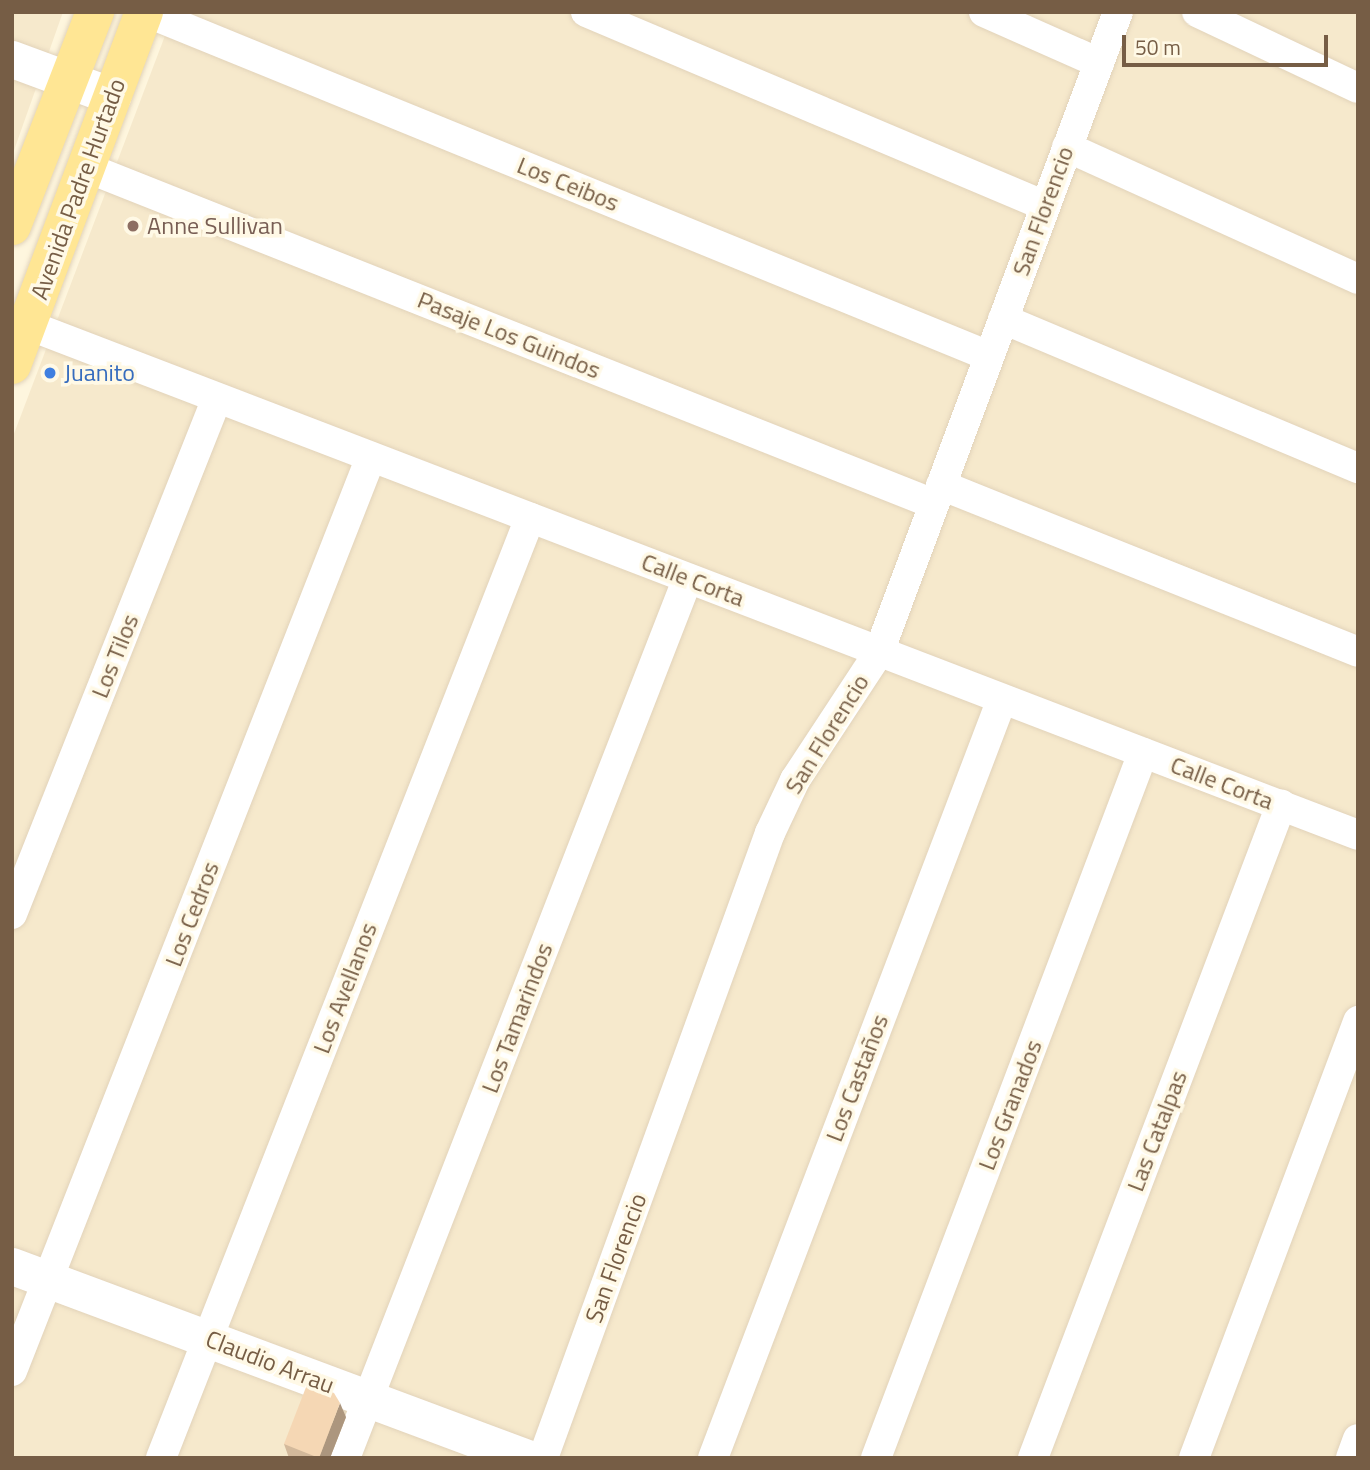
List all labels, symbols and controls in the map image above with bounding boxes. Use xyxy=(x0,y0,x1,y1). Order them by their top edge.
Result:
scale bar xyxy=(1125,21,1332,65)
text: 50 m xyxy=(1135,31,1181,63)
street label: Avenida Padre Hurtado xyxy=(25,75,131,303)
street label: San Florencio xyxy=(1006,142,1080,280)
street label: Los Ceibos xyxy=(513,151,623,217)
place label: Anne Sullivan xyxy=(147,212,283,240)
marker: Anne Sullivan xyxy=(125,218,141,234)
street label: Pasaje Los Guindos xyxy=(413,285,605,385)
place label: Juanito xyxy=(64,359,135,387)
marker: Juanito xyxy=(42,365,58,381)
street label: Calle Corta xyxy=(638,547,748,613)
street label: Los Tilos xyxy=(85,610,145,702)
street label: San Florencio xyxy=(779,669,875,799)
street label: Calle Corta xyxy=(1167,750,1277,816)
street label: Los Cedros xyxy=(159,857,225,971)
street label: Los Avellanos xyxy=(307,919,383,1057)
street label: Los Tamarindos xyxy=(475,939,559,1097)
street label: Los Castaños xyxy=(820,1010,894,1146)
street label: Los Granados xyxy=(972,1036,1048,1174)
street label: Las Catalpas xyxy=(1121,1067,1193,1195)
street label: San Florencio xyxy=(579,1189,653,1327)
street label: Claudio Arrau xyxy=(202,1324,338,1400)

